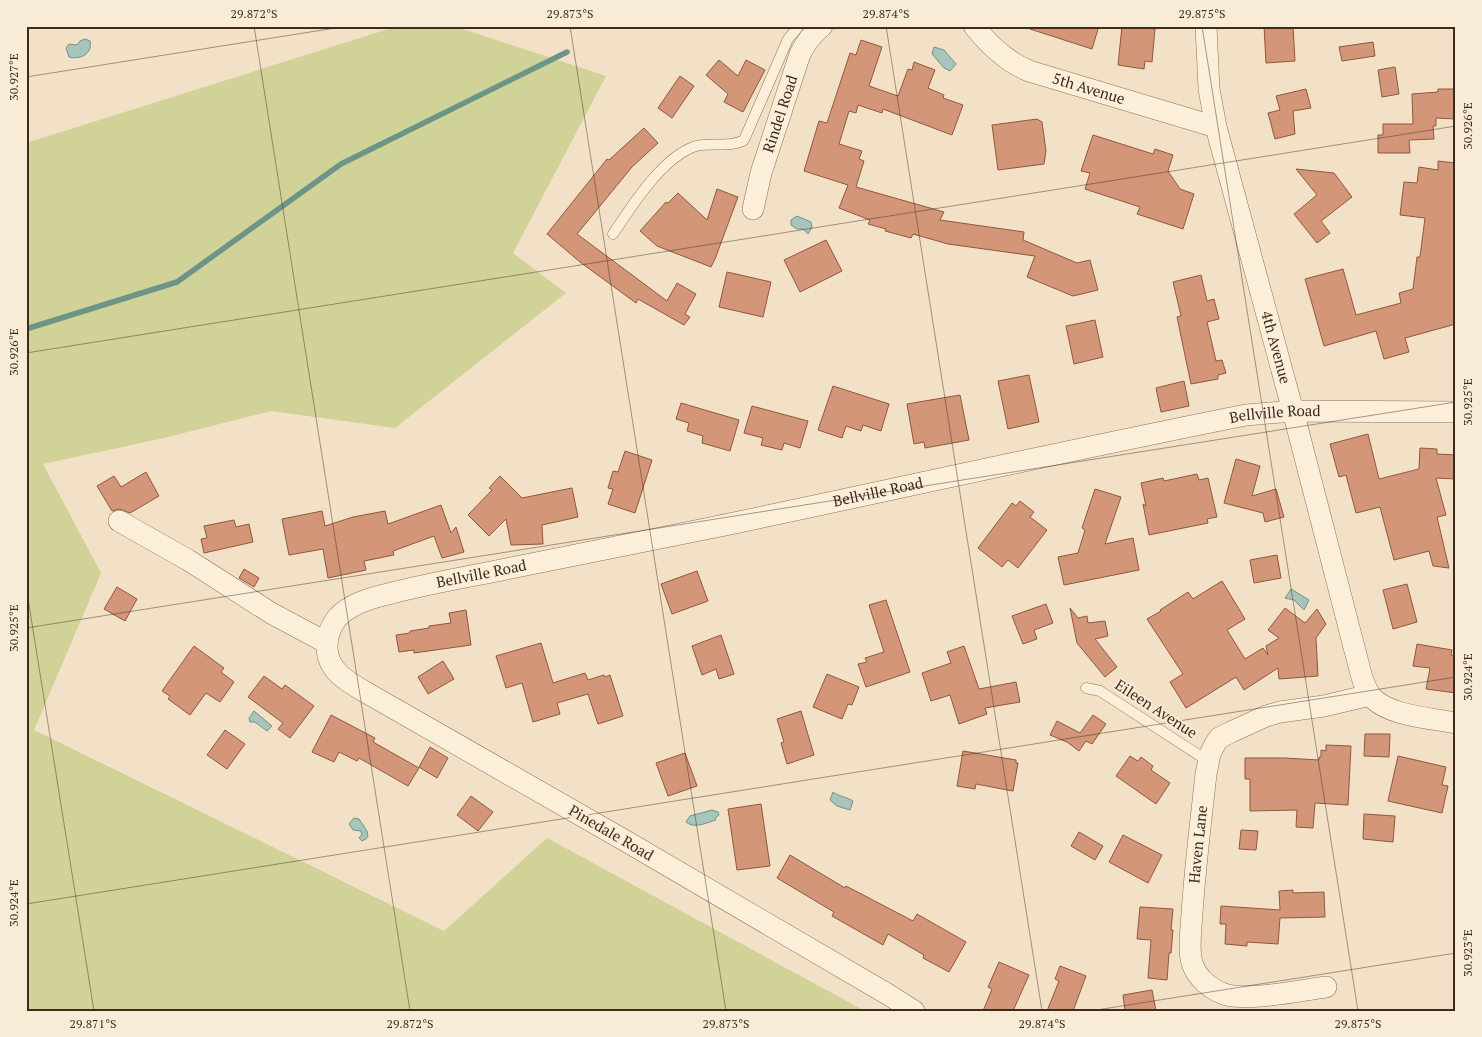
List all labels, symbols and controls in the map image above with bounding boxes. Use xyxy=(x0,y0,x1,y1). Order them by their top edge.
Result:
text: 29.872°S xyxy=(231,6,277,21)
text: 29.873°S xyxy=(547,6,593,21)
text: 29.874°S xyxy=(863,6,909,21)
text: 29.875°S xyxy=(1179,6,1225,21)
text: 30.927°E xyxy=(6,53,21,101)
street label: 5th Avenue xyxy=(1050,68,1128,108)
street label: Rindel Road xyxy=(757,72,801,155)
text: 30.926°E xyxy=(1460,102,1475,150)
street label: 4th Avenue xyxy=(1257,308,1296,386)
text: 30.926°E xyxy=(6,328,21,376)
text: 30.925°E xyxy=(1460,378,1475,426)
street label: Bellville Road xyxy=(1227,400,1321,427)
street label: Bellville Road xyxy=(831,472,925,511)
street label: Bellville Road xyxy=(434,554,528,592)
text: 30.925°E xyxy=(6,604,21,652)
text: 30.924°E xyxy=(1460,653,1475,701)
street label: Eileen Avenue xyxy=(1112,674,1202,742)
street label: Pinedale Road xyxy=(565,800,658,865)
street label: Haven Lane xyxy=(1183,804,1211,884)
text: 30.924°E xyxy=(6,879,21,927)
text: 30.923°E xyxy=(1460,929,1475,977)
text: 29.871°S xyxy=(70,1016,116,1031)
text: 29.872°S xyxy=(387,1016,433,1031)
text: 29.873°S xyxy=(703,1016,749,1031)
text: 29.874°S xyxy=(1019,1016,1065,1031)
text: 29.875°S xyxy=(1335,1016,1381,1031)

